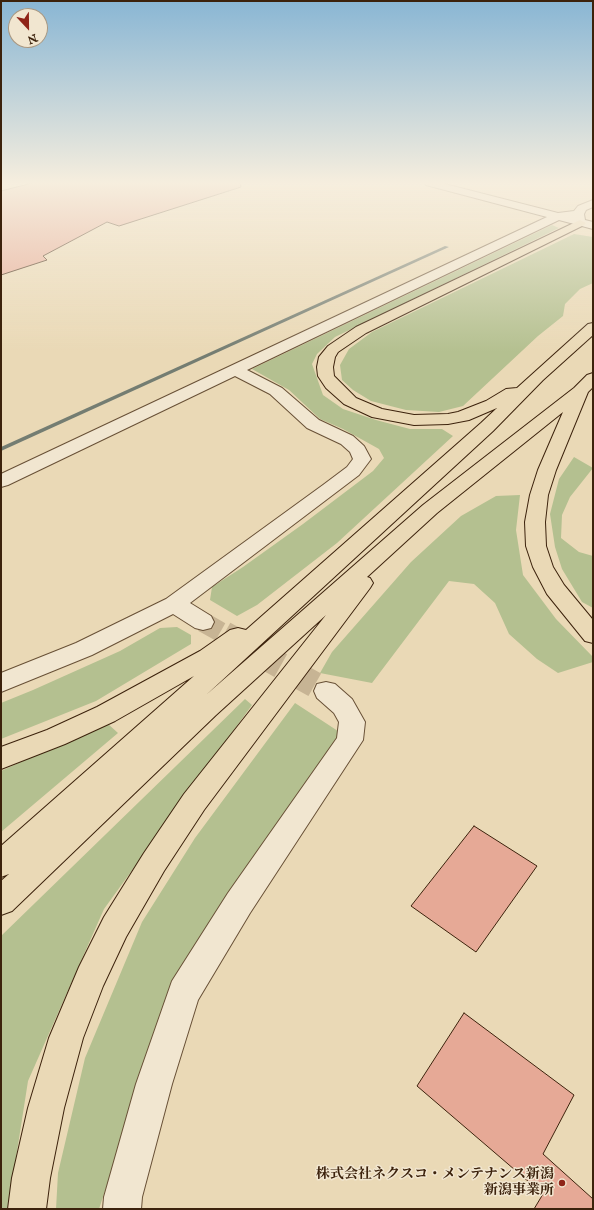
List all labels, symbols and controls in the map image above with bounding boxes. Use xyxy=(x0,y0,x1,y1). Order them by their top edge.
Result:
north arrow xyxy=(8,8,48,48)
text: N xyxy=(25,30,39,46)
place label: 株式会社ネクスコ・メンテナンス新潟 新潟事業所 xyxy=(316,1167,554,1200)
marker: 株式会社ネクスコ・メンテナンス新潟 新潟事業所 xyxy=(557,1178,567,1188)

